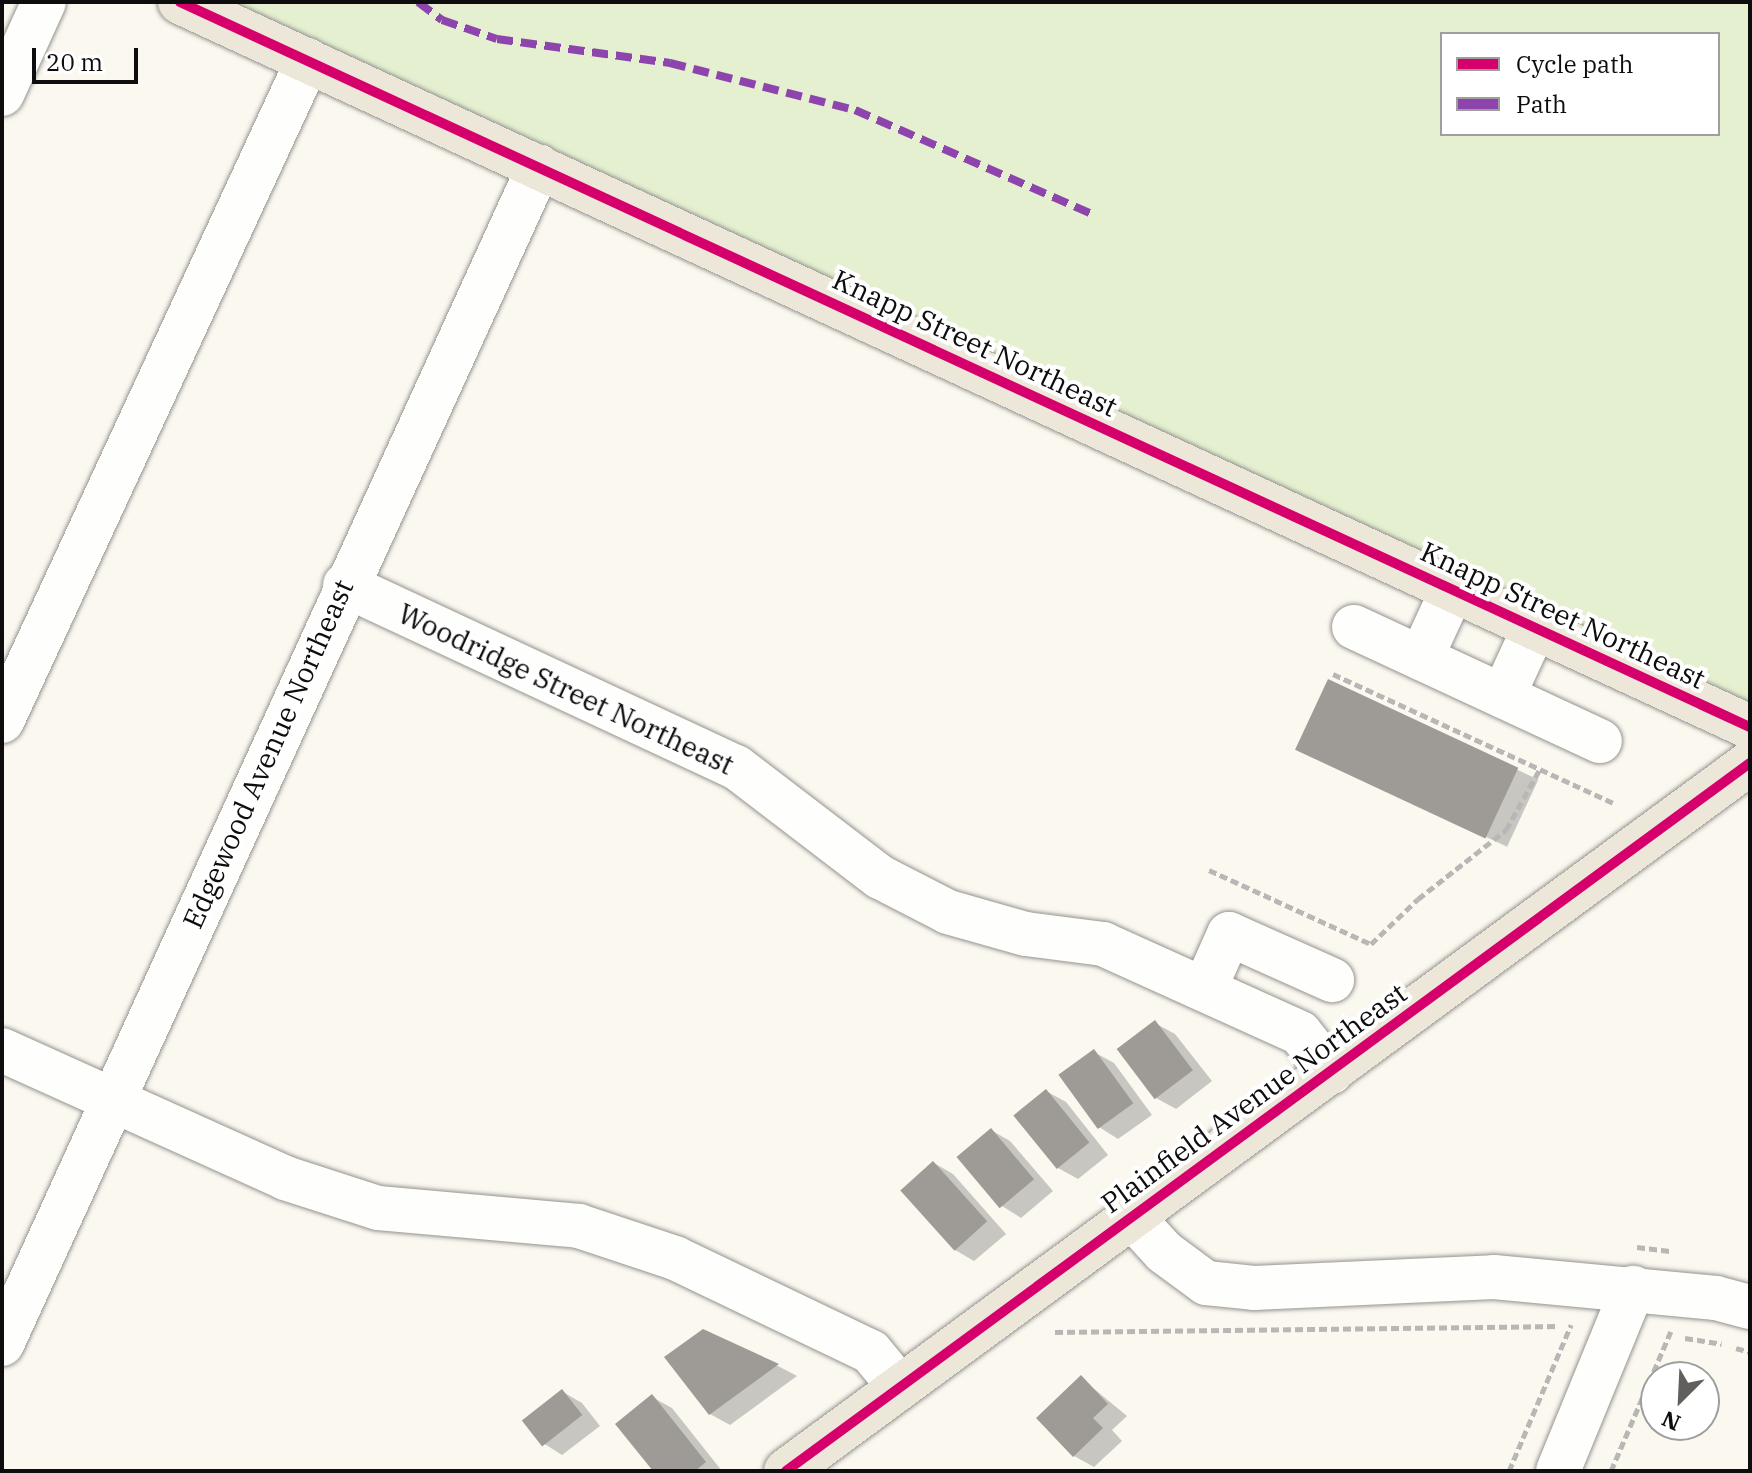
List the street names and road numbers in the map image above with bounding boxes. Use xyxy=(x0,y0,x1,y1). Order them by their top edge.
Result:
street label: Knapp Street Northeast xyxy=(827,262,1123,424)
street label: Knapp Street Northeast xyxy=(1415,534,1711,696)
street label: Edgewood Avenue Northeast xyxy=(176,574,360,934)
street label: Woodridge Street Northeast xyxy=(393,596,739,782)
street label: Plainfield Avenue Northeast xyxy=(1095,976,1413,1220)

